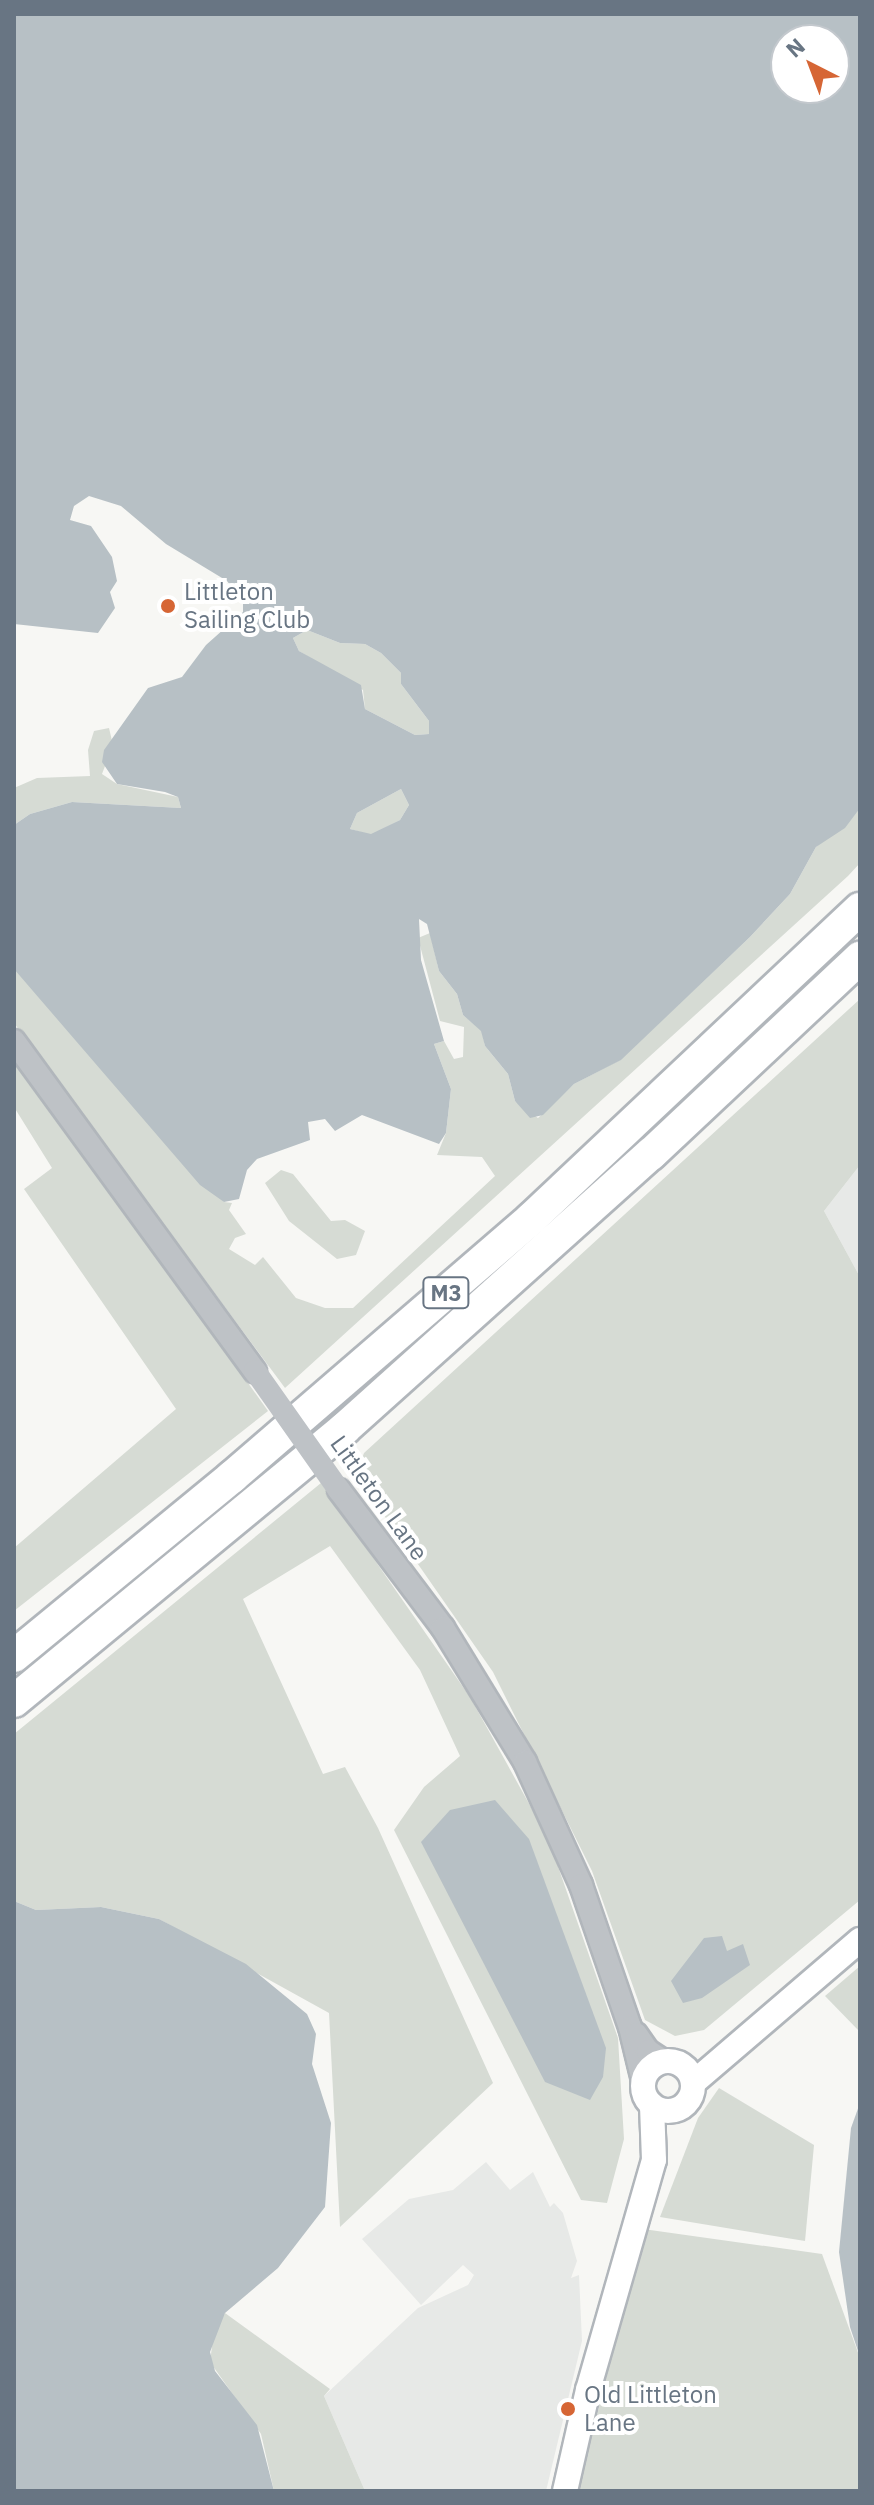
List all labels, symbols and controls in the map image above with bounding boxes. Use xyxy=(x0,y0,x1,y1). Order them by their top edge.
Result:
north arrow xyxy=(770,24,850,104)
text: N xyxy=(779,31,811,63)
place label: Littleton Sailing Club xyxy=(184,578,310,634)
marker: Littleton Sailing Club xyxy=(159,597,177,615)
road number: M3 xyxy=(422,1275,470,1311)
street label: Littleton Lane xyxy=(324,1430,434,1566)
place label: Old Littleton Lane xyxy=(584,2381,717,2437)
marker: Old Littleton Lane xyxy=(559,2400,577,2418)

